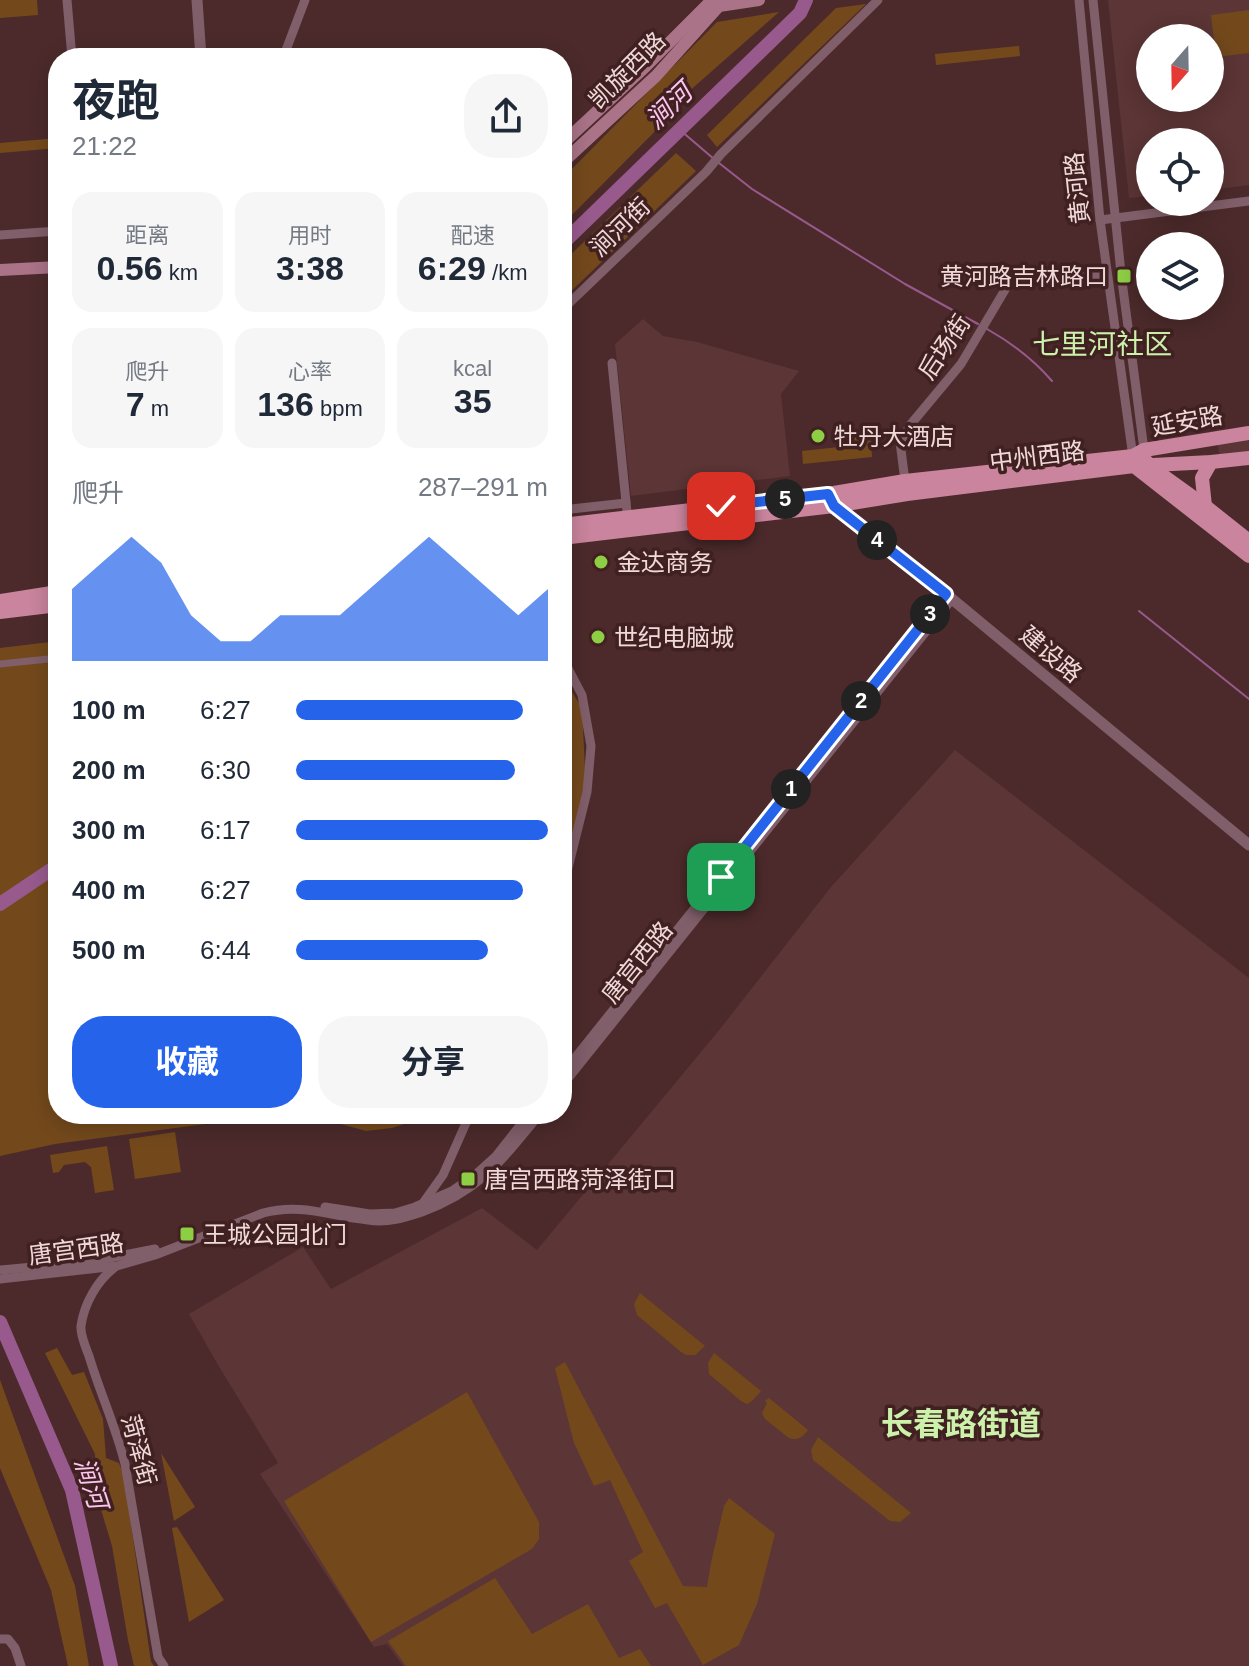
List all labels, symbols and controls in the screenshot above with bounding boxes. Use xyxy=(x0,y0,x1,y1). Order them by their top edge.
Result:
north arrow xyxy=(1136,24,1224,112)
map controls xyxy=(1136,24,1224,320)
street label: 凯旋西路 xyxy=(584,27,670,113)
button: share xyxy=(464,74,548,158)
water label: 涧河 xyxy=(640,74,702,135)
text: 夜跑 xyxy=(72,76,160,125)
button: locate xyxy=(1136,128,1224,216)
text: 21:22 xyxy=(72,131,137,161)
street label: 黄河路 xyxy=(1060,151,1094,225)
street label: 涧河街 xyxy=(585,192,655,262)
text: 距离 xyxy=(125,223,169,248)
text: 用时 xyxy=(288,223,332,248)
text: 配速 xyxy=(451,223,495,248)
button: layers xyxy=(1136,232,1224,320)
text: 0.56 xyxy=(97,249,163,287)
text: 3:38 xyxy=(276,249,344,287)
text: 6:29 xyxy=(418,249,486,287)
text: km xyxy=(163,260,198,285)
text: /km xyxy=(486,260,527,285)
place label: 黄河路吉林路口 xyxy=(940,263,1108,290)
marker: 黄河路吉林路口 xyxy=(1115,267,1133,285)
street label: 后场街 xyxy=(913,310,975,384)
district label: 七里河社区 xyxy=(1032,329,1172,360)
text: kcal xyxy=(453,356,492,381)
text: 爬升 xyxy=(125,359,169,384)
text: 心率 xyxy=(288,359,332,384)
text: 35 xyxy=(454,382,492,420)
text: 7 xyxy=(126,385,145,423)
text: 136 xyxy=(257,385,314,423)
text: m xyxy=(145,396,169,421)
text: bpm xyxy=(314,396,363,421)
street label: 延安路 xyxy=(1149,401,1225,441)
place label: 牡丹大酒店 xyxy=(834,423,954,450)
marker: 牡丹大酒店 xyxy=(809,427,827,445)
street label: 中州西路 xyxy=(988,437,1086,475)
text: 287–291 m xyxy=(418,472,548,502)
pin xyxy=(687,472,755,540)
text: 爬升 xyxy=(72,478,124,508)
pin: 5 xyxy=(765,479,805,519)
icon: check xyxy=(699,484,743,528)
text: 5 xyxy=(779,486,791,511)
pin: 4 xyxy=(857,520,897,560)
text: 4 xyxy=(871,527,883,552)
place label: 金达商务 xyxy=(617,549,713,576)
marker: 金达商务 xyxy=(592,553,610,571)
pin: 3 xyxy=(910,594,950,634)
text: 3 xyxy=(924,601,936,626)
street label: 建设路 xyxy=(1015,621,1087,687)
place label: 世纪电脑城 xyxy=(614,624,734,651)
marker: 世纪电脑城 xyxy=(589,628,607,646)
pin: 2 xyxy=(841,681,881,721)
text: 2 xyxy=(855,688,867,713)
text: 100 m xyxy=(72,695,146,725)
text: 6:27 xyxy=(200,695,251,725)
text: 200 m xyxy=(72,755,146,785)
text: 6:30 xyxy=(200,755,251,785)
pin: 1 xyxy=(771,769,811,809)
text: 1 xyxy=(785,776,797,801)
text: 300 m xyxy=(72,815,146,845)
text: 6:17 xyxy=(200,815,251,845)
pin xyxy=(687,843,755,911)
icon: arrive xyxy=(699,855,743,899)
text: 400 m xyxy=(72,875,146,905)
text: 6:27 xyxy=(200,875,251,905)
street label: 唐宫西路 xyxy=(596,916,678,1008)
text: 500 m xyxy=(72,935,146,965)
text: 6:44 xyxy=(200,935,251,965)
button: 收藏 xyxy=(72,1016,302,1108)
button: 分享 xyxy=(318,1016,548,1108)
place label: 唐宫西路菏泽街口 xyxy=(484,1166,676,1193)
marker: 唐宫西路菏泽街口 xyxy=(459,1170,477,1188)
place label: 王城公园北门 xyxy=(203,1221,347,1248)
marker: 王城公园北门 xyxy=(178,1225,196,1243)
street label: 唐宫西路 xyxy=(27,1229,125,1269)
district label: 长春路街道 xyxy=(881,1406,1041,1442)
street label: 菏泽街 xyxy=(117,1412,161,1488)
water label: 涧河 xyxy=(69,1454,115,1517)

